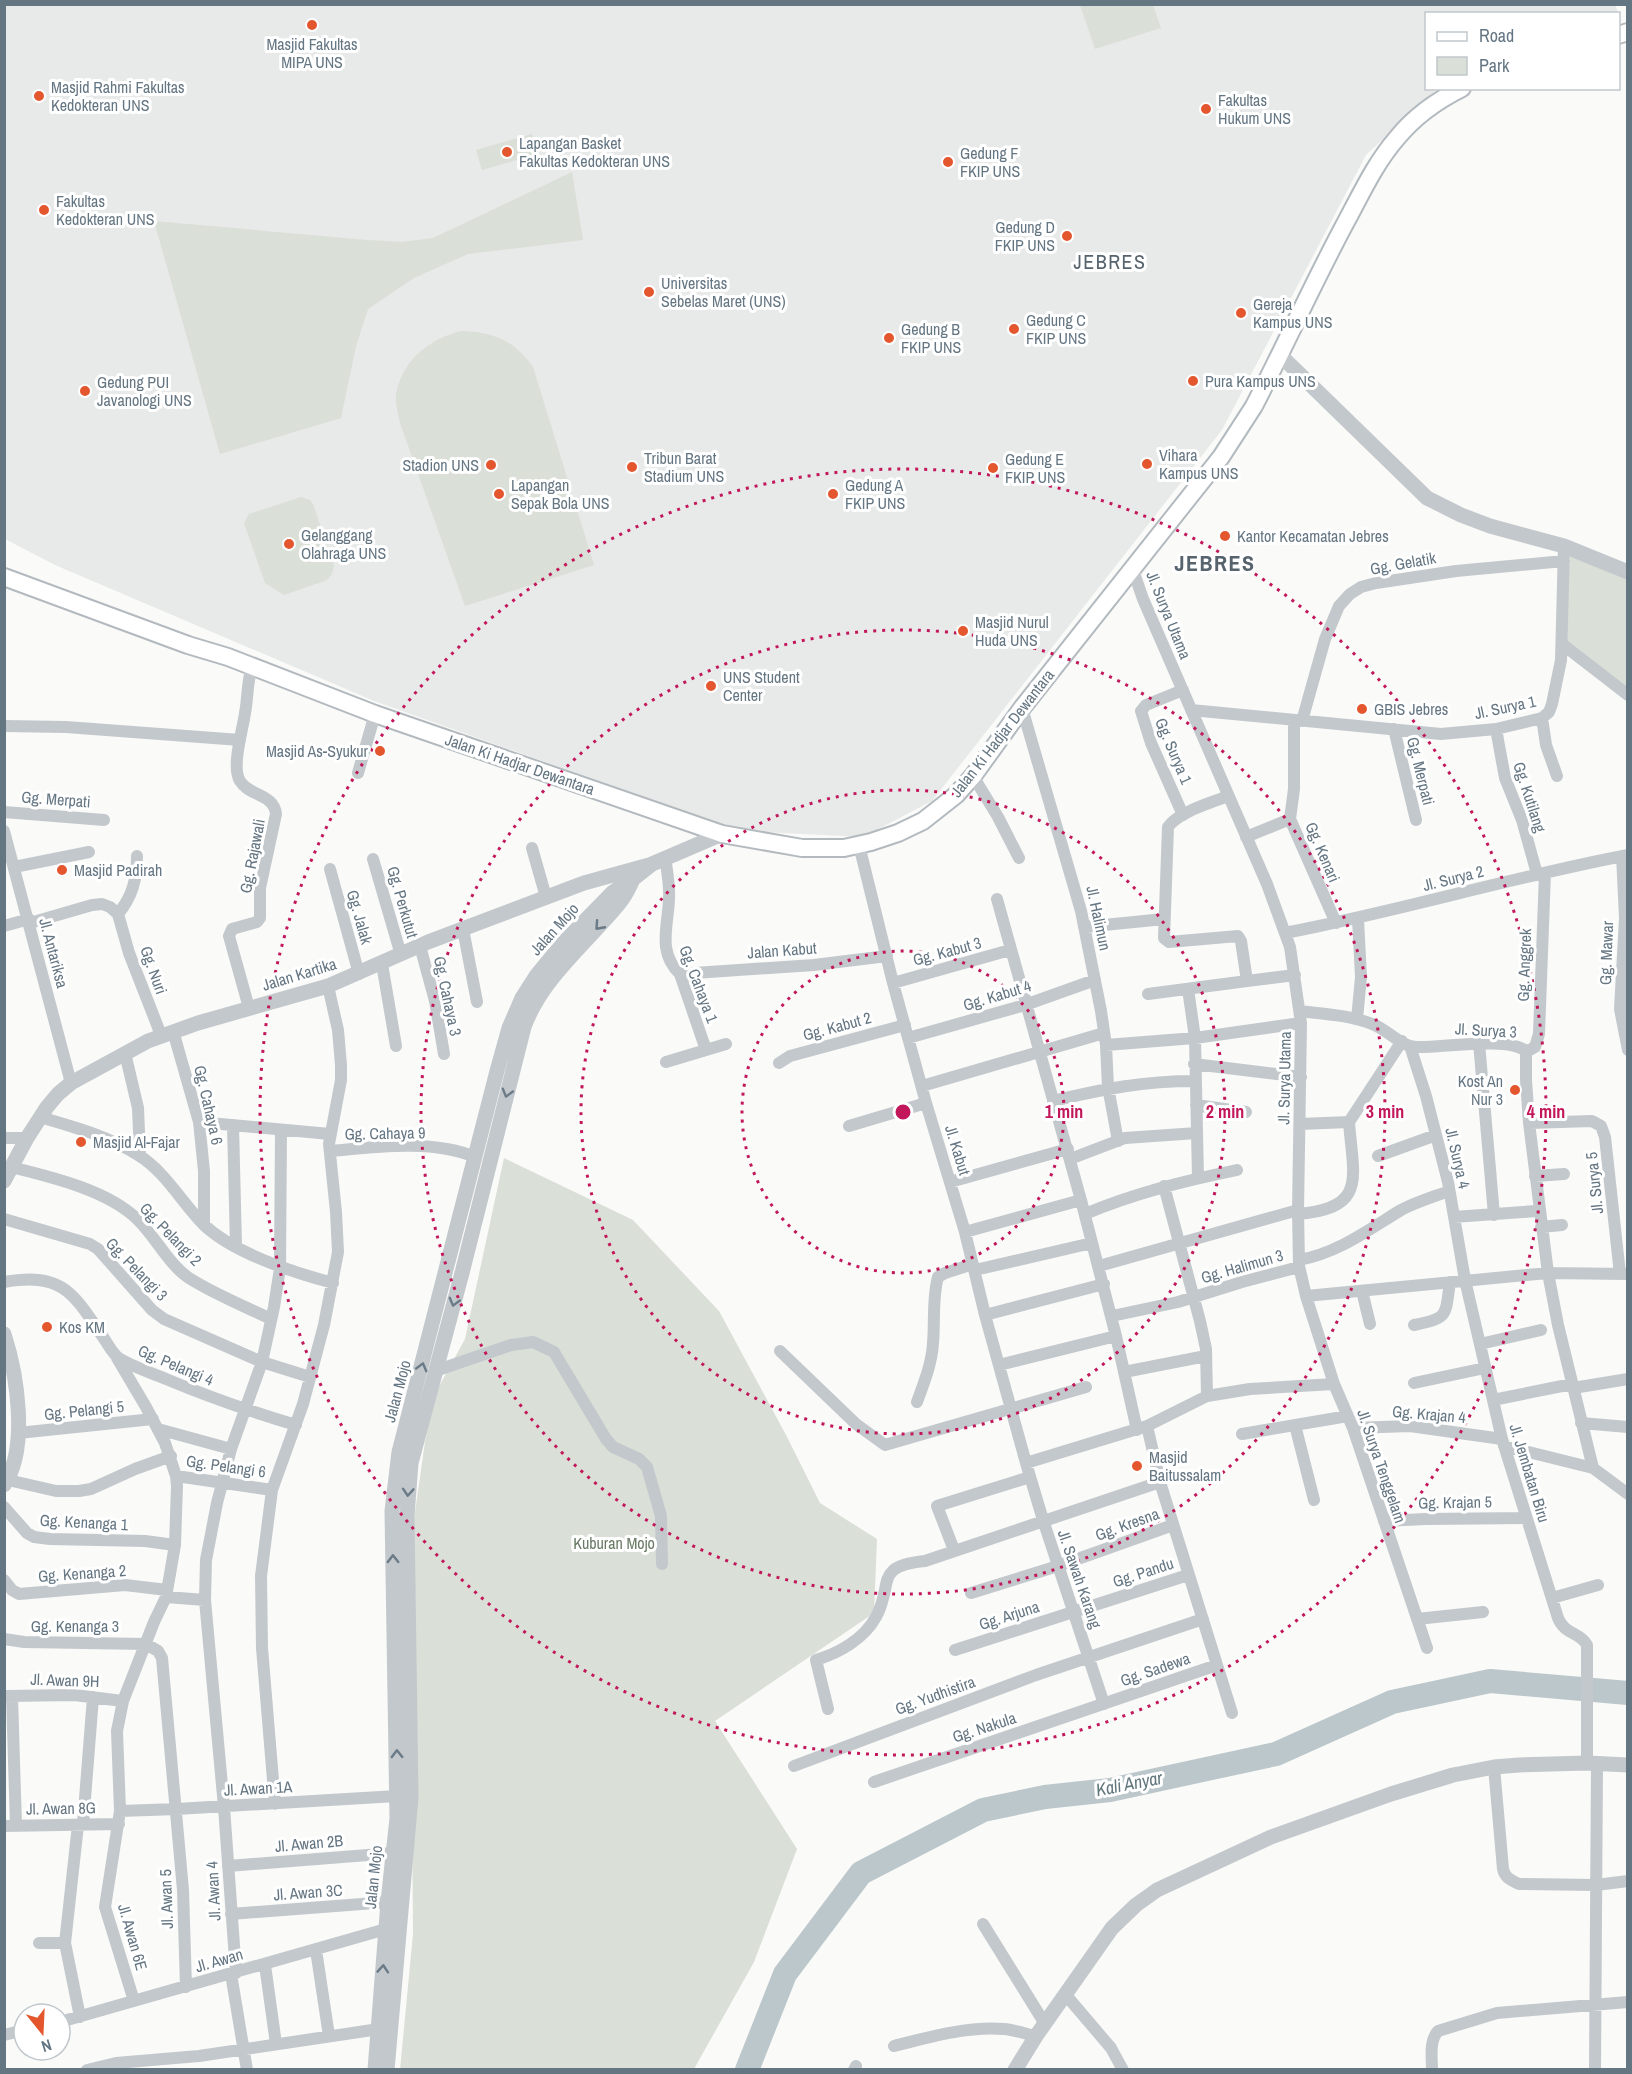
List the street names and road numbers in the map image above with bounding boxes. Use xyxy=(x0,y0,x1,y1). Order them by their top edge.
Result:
street label: Gg. Gelatik xyxy=(1368,546,1438,580)
street label: Jl. Surya Utama xyxy=(1141,568,1197,663)
street label: Jalan Ki Hadjar Dewantara xyxy=(945,664,1059,802)
street label: Jl. Surya 1 xyxy=(1472,690,1538,724)
street label: Gg. Surya 1 xyxy=(1150,714,1198,788)
street label: Jalan Ki Hadjar Dewantara xyxy=(442,728,598,800)
street label: Gg. Merpati xyxy=(1402,735,1440,807)
street label: Gg. Kutilang xyxy=(1508,759,1552,836)
street label: Gg. Merpati xyxy=(21,786,91,812)
street label: Gg. Rajawali xyxy=(234,817,270,895)
street label: Gg. Kenari xyxy=(1300,818,1346,886)
street label: Jl. Surya 2 xyxy=(1420,860,1486,896)
street label: Gg. Perkutut xyxy=(382,864,424,941)
street label: Jl. Halimun xyxy=(1081,884,1117,952)
street label: Gg. Jalak xyxy=(342,887,378,947)
street label: Jalan Mojo xyxy=(525,898,583,960)
street label: Jl. Antariksa xyxy=(34,916,74,991)
street label: Gg. Mawar xyxy=(1594,920,1618,985)
street label: Gg. Anggrek xyxy=(1512,928,1536,1002)
street label: Gg. Kabut 3 xyxy=(910,931,984,971)
street label: Jalan Kabut xyxy=(747,937,818,963)
street label: Gg. Cahaya 1 xyxy=(674,942,724,1026)
street label: Gg. Nuri xyxy=(135,943,173,997)
street label: Jalan Kartika xyxy=(259,952,340,996)
street label: Gg. Cahaya 3 xyxy=(429,954,467,1038)
street label: Gg. Kabut 4 xyxy=(960,974,1034,1016)
street label: Gg. Kabut 2 xyxy=(800,1006,874,1046)
street label: Jl. Surya 3 xyxy=(1454,1017,1518,1043)
street label: Jl. Surya Utama xyxy=(1272,1030,1296,1125)
street label: Gg. Cahaya 6 xyxy=(189,1063,229,1147)
street label: Gg. Cahaya 9 xyxy=(344,1121,426,1145)
street label: Jl. Kabut xyxy=(940,1122,976,1178)
street label: Jl. Surya 4 xyxy=(1440,1125,1476,1191)
street label: Jl. Surya 5 xyxy=(1580,1151,1608,1215)
street label: Gg. Pelangi 2 xyxy=(135,1197,207,1271)
street label: Gg. Pelangi 3 xyxy=(101,1232,173,1306)
street label: Gg. Halimun 3 xyxy=(1198,1244,1286,1288)
street label: Gg. Pelangi 4 xyxy=(135,1339,217,1391)
street label: Jalan Mojo xyxy=(378,1358,416,1424)
street label: Gg. Pelangi 5 xyxy=(43,1395,125,1425)
street label: Gg. Krajan 4 xyxy=(1391,1400,1467,1428)
street label: Jl. Surya Tenggelam xyxy=(1352,1406,1412,1526)
street label: Jl. Jembatan Biru xyxy=(1505,1421,1555,1525)
street label: Gg. Pelangi 6 xyxy=(185,1450,267,1482)
street label: Gg. Krajan 5 xyxy=(1418,1490,1492,1514)
street label: Gg. Kresna xyxy=(1092,1502,1163,1546)
street label: Gg. Kenanga 1 xyxy=(39,1509,129,1535)
street label: Jl. Sawah Karang xyxy=(1053,1527,1107,1632)
street label: Gg. Pandu xyxy=(1110,1552,1176,1592)
street label: Gg. Kenanga 2 xyxy=(37,1559,127,1587)
street label: Gg. Arjuna xyxy=(976,1595,1043,1635)
street label: Gg. Kenanga 3 xyxy=(31,1615,119,1637)
street label: Gg. Sadewa xyxy=(1117,1647,1193,1691)
street label: Jl. Awan 9H xyxy=(30,1668,100,1692)
street label: Gg. Yudhistira xyxy=(892,1670,979,1720)
street label: Gg. Nakula xyxy=(949,1706,1019,1748)
street label: Jl. Awan 1A xyxy=(223,1775,293,1801)
street label: Jl. Awan 8G xyxy=(26,1796,96,1820)
street label: Jl. Awan 2B xyxy=(274,1829,344,1857)
street label: Jalan Mojo xyxy=(359,1844,387,1910)
street label: Jl. Awan 4 xyxy=(200,1861,226,1921)
street label: Jl. Awan 5 xyxy=(154,1869,178,1929)
street label: Jl. Awan 3C xyxy=(273,1879,343,1905)
street label: Jl. Awan 6E xyxy=(113,1901,153,1973)
street label: Jl. Awan xyxy=(193,1943,245,1977)

